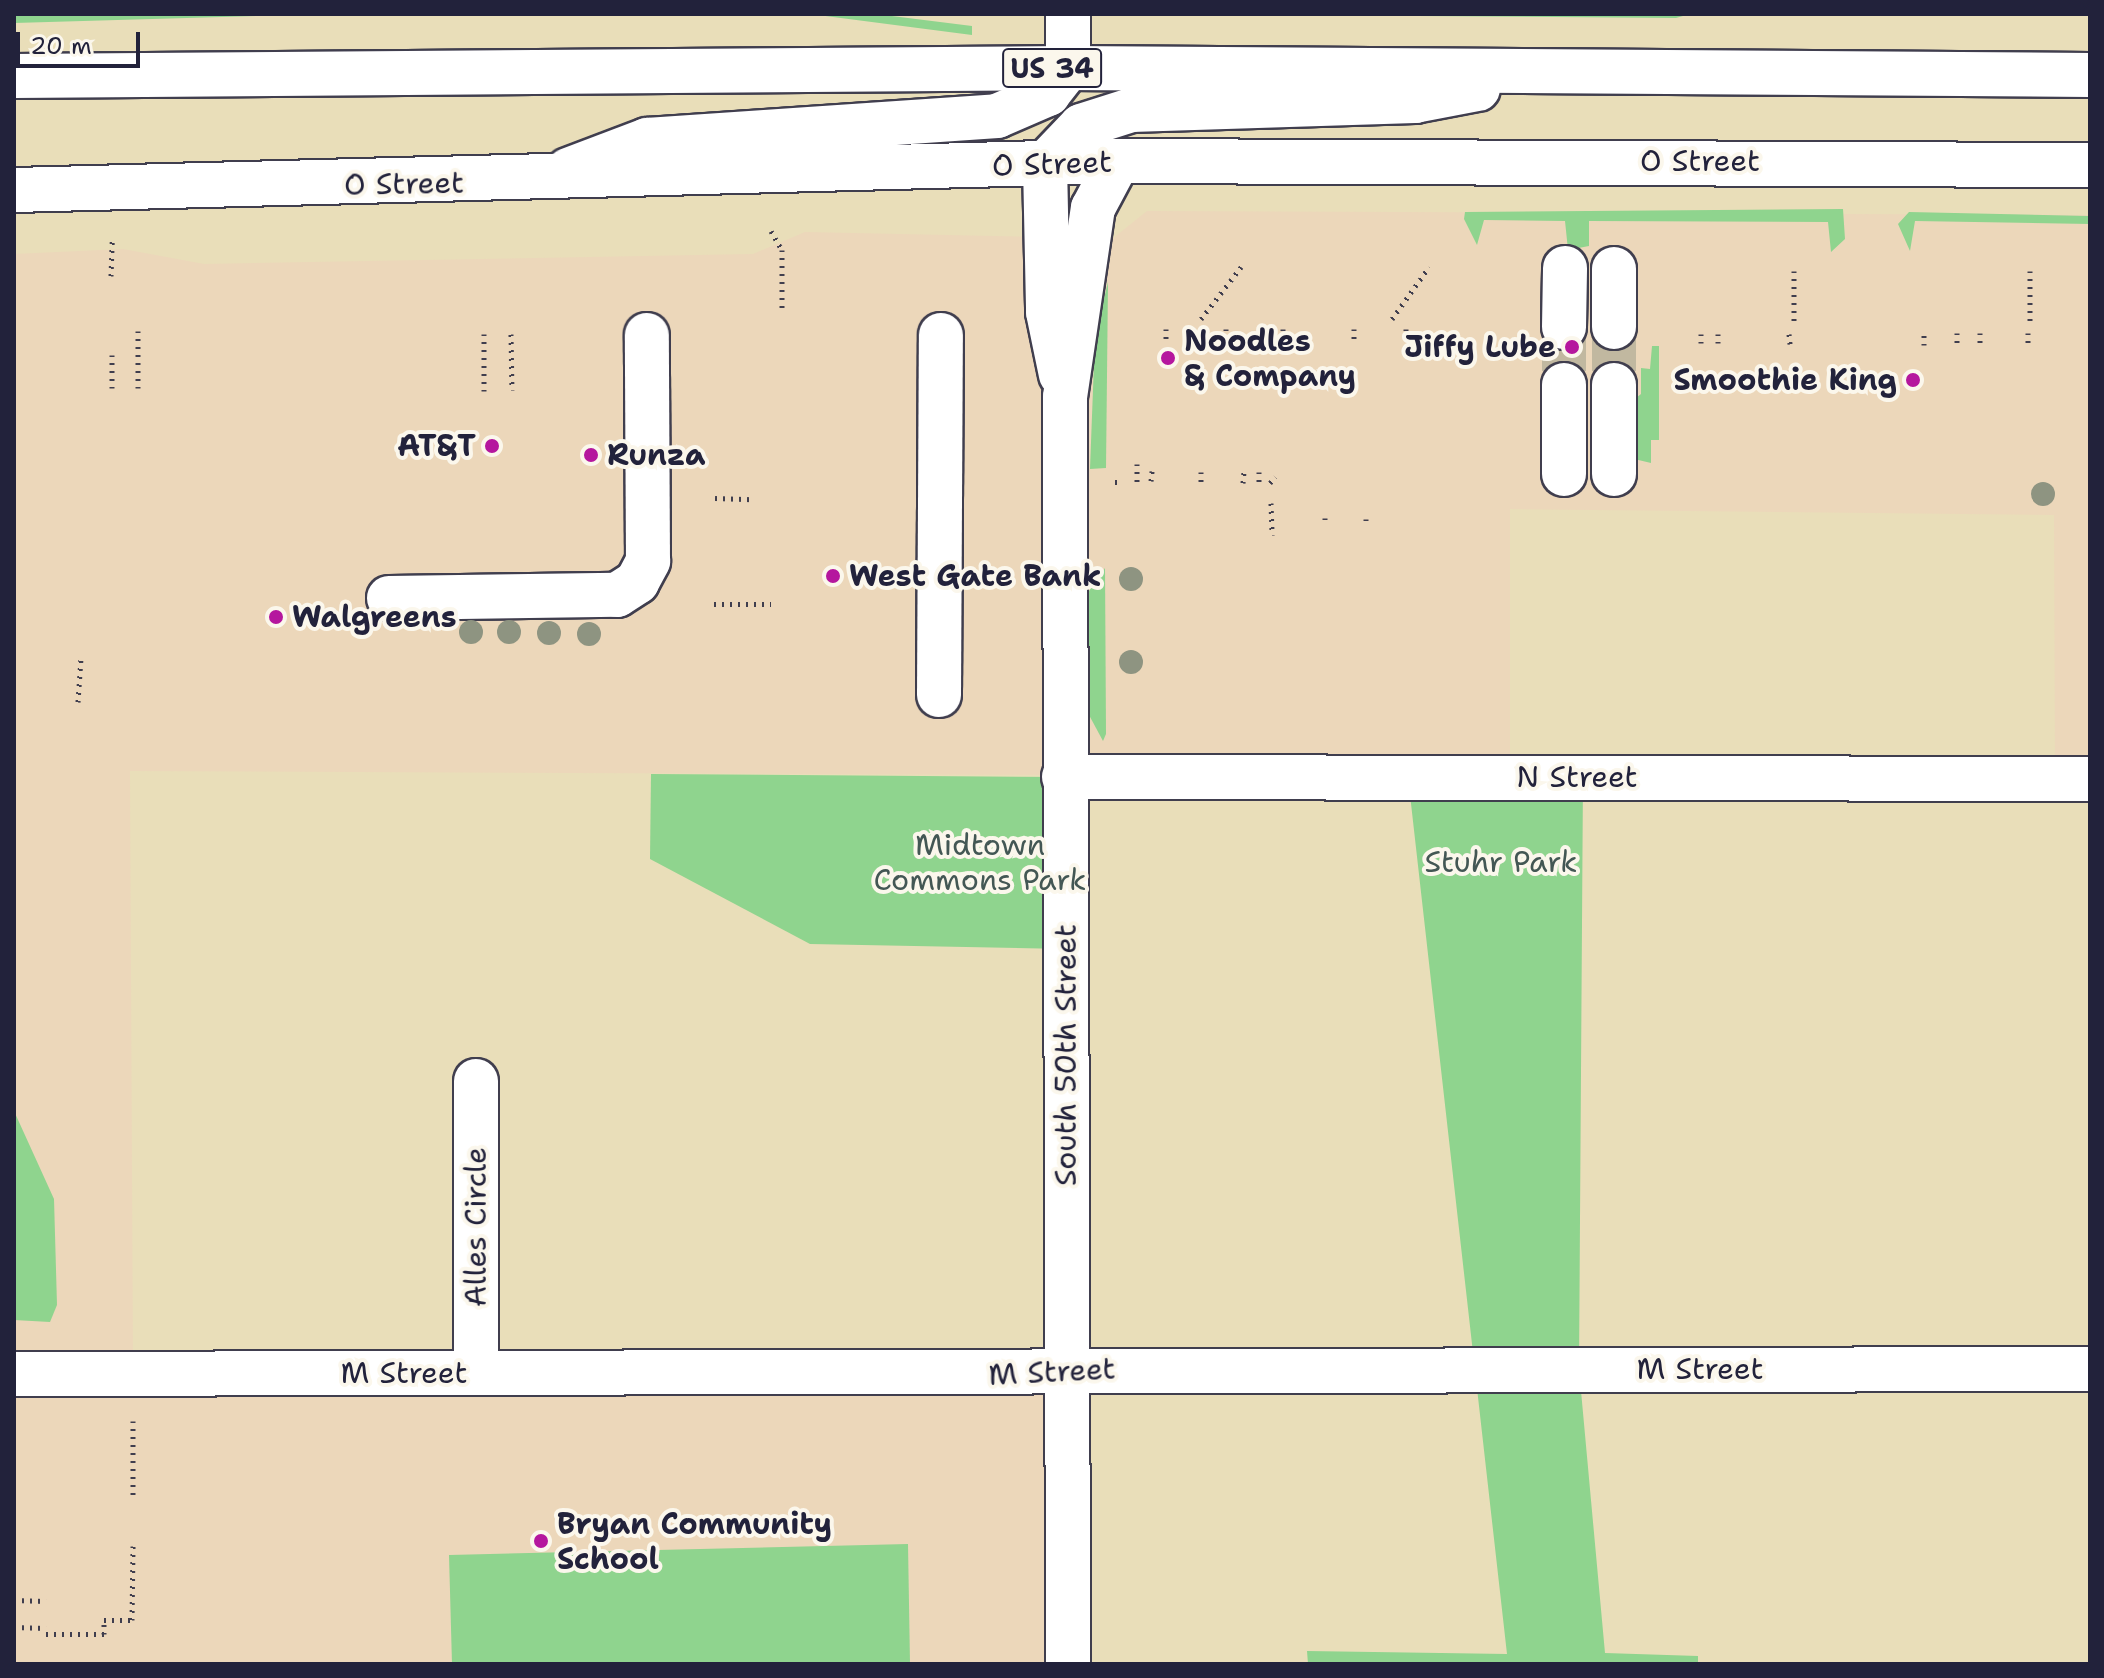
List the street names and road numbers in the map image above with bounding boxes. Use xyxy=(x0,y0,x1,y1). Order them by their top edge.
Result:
road number: US 34 xyxy=(1002,44,1102,92)
street label: O Street xyxy=(1640,143,1760,179)
street label: O Street xyxy=(991,144,1113,184)
street label: O Street xyxy=(344,165,464,203)
street label: N Street xyxy=(1516,759,1638,795)
street label: South 50th Street xyxy=(1048,924,1084,1186)
street label: Alles Circle xyxy=(458,1147,494,1307)
street label: M Street xyxy=(988,1351,1116,1393)
street label: M Street xyxy=(1636,1351,1764,1387)
street label: M Street xyxy=(340,1355,468,1391)

